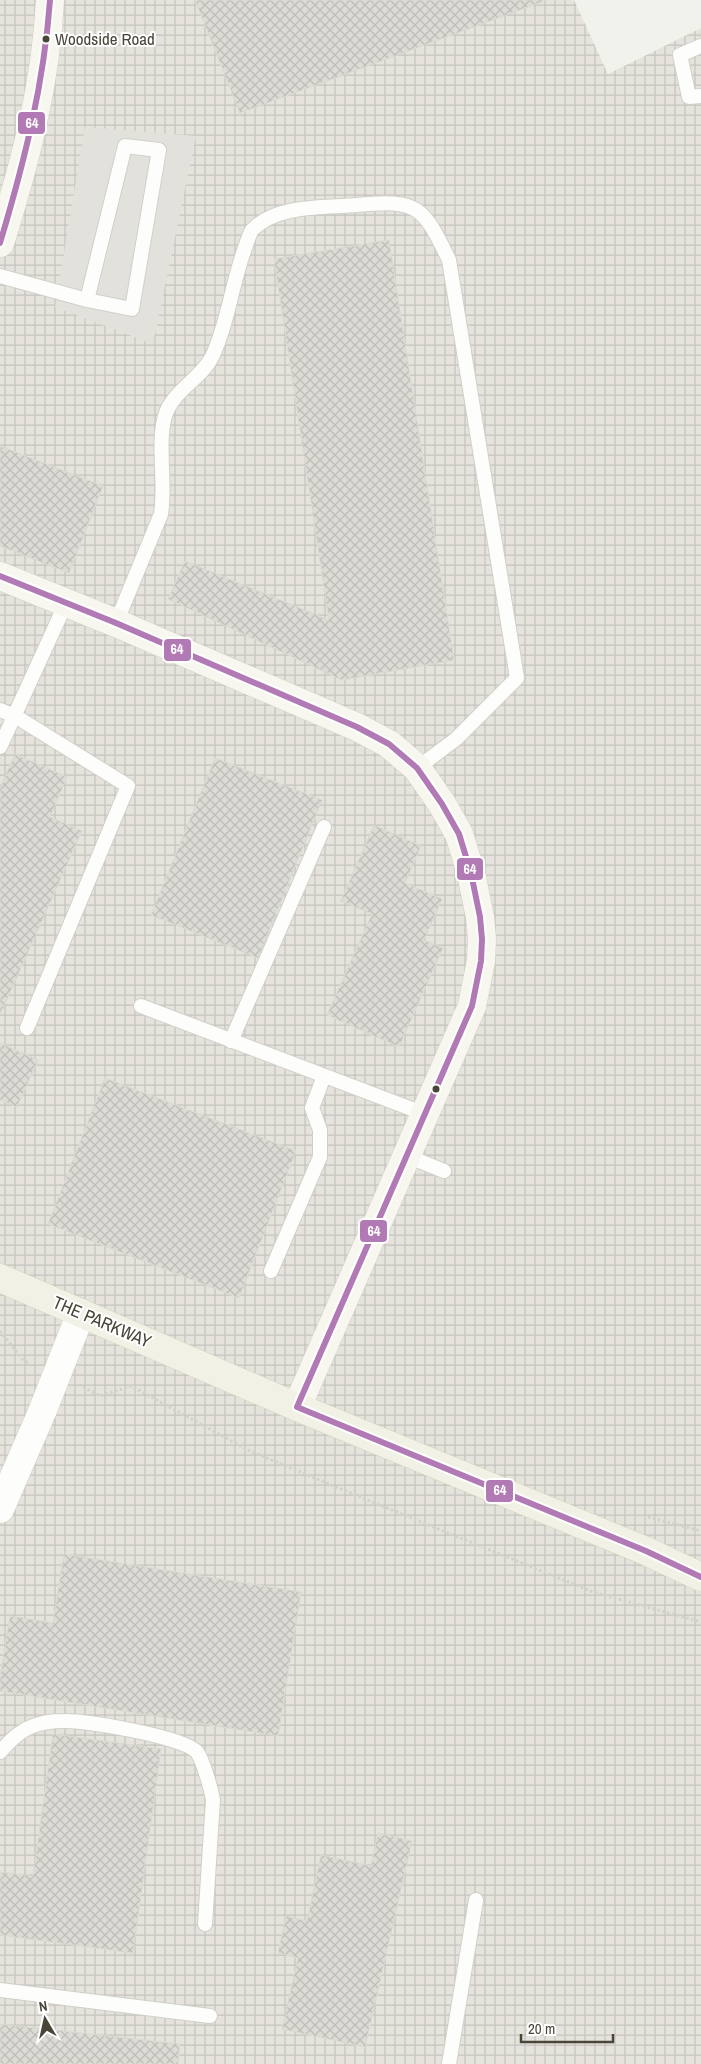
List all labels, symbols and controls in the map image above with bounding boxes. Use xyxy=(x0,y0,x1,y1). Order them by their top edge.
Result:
place label: Woodside Road xyxy=(55,27,155,50)
marker: Woodside Road xyxy=(41,34,51,44)
line badge: 64 xyxy=(17,111,46,135)
text: 64 xyxy=(26,114,39,132)
line badge: 64 xyxy=(163,638,192,662)
text: 64 xyxy=(171,640,184,658)
line badge: 64 xyxy=(456,857,484,881)
text: 64 xyxy=(464,860,477,878)
unlabelled marker xyxy=(431,1084,441,1094)
line badge: 64 xyxy=(359,1219,388,1243)
text: 64 xyxy=(368,1222,381,1240)
street label: THE PARKWAY xyxy=(49,1290,155,1354)
line badge: 64 xyxy=(485,1479,514,1503)
text: 64 xyxy=(494,1481,507,1499)
north arrow xyxy=(20,1994,70,2044)
text: N xyxy=(37,1997,48,2016)
scale bar xyxy=(521,2012,614,2044)
text: 20 m xyxy=(528,2018,555,2039)

